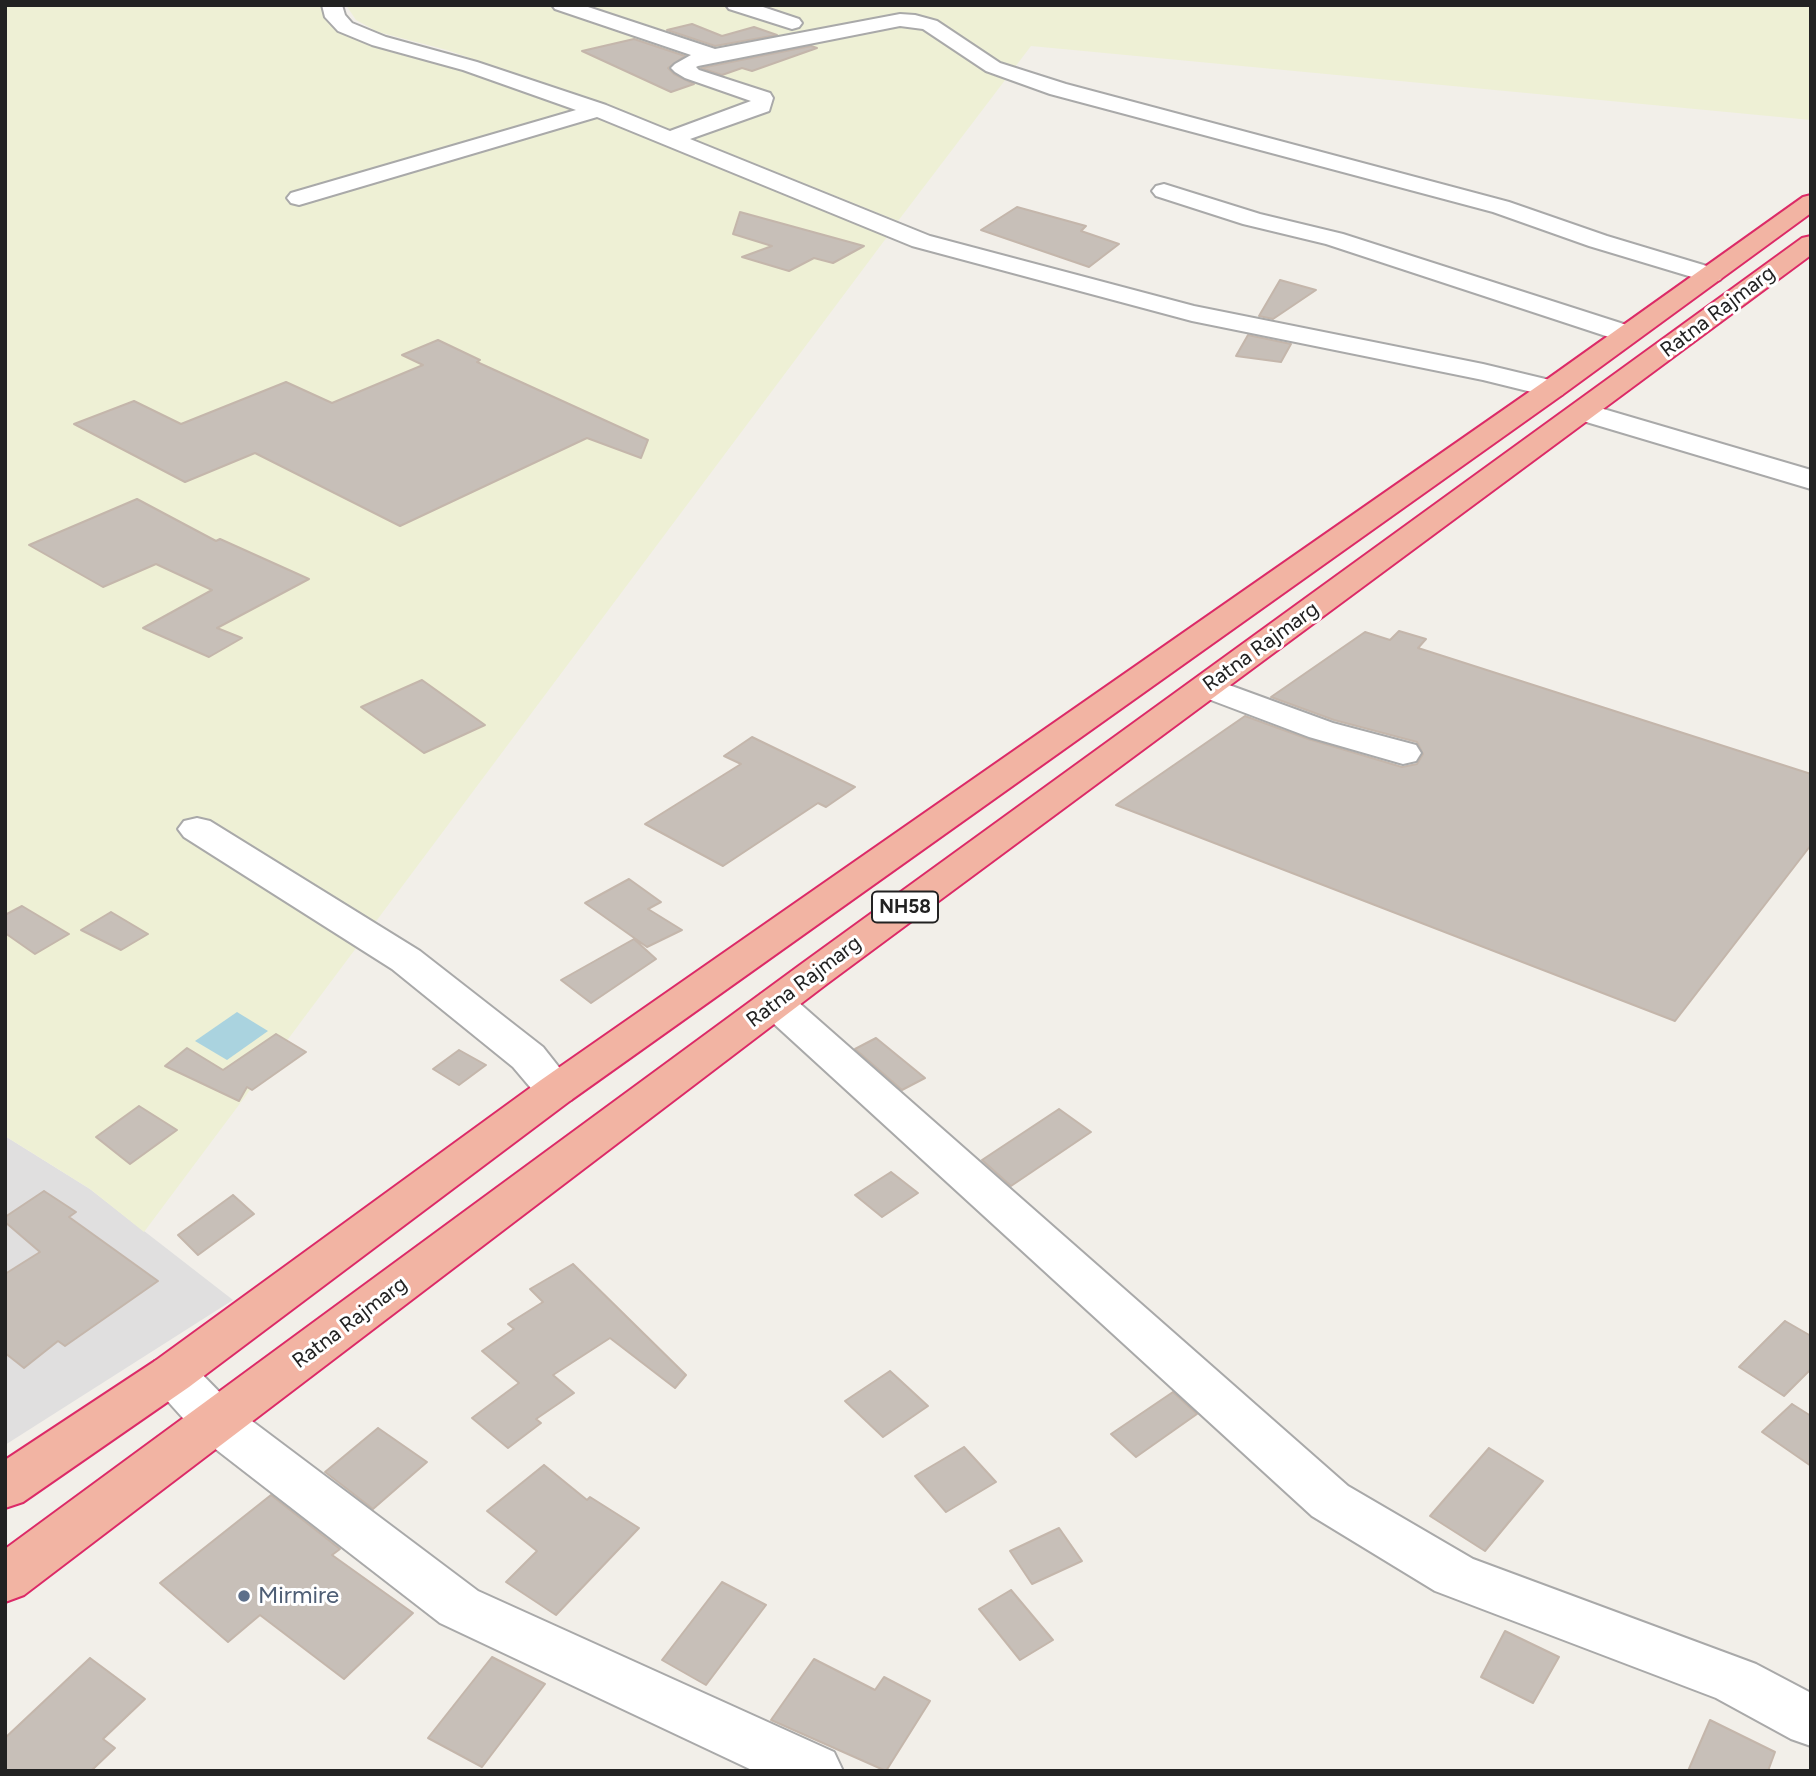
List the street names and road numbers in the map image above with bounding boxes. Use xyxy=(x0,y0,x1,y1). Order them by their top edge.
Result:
street label: Ratna Rajmarg xyxy=(1656,261,1780,363)
street label: Ratna Rajmarg xyxy=(1198,597,1324,697)
road number: NH58 xyxy=(872,892,938,923)
street label: Ratna Rajmarg xyxy=(742,931,866,1033)
street label: Ratna Rajmarg xyxy=(288,1272,412,1374)

